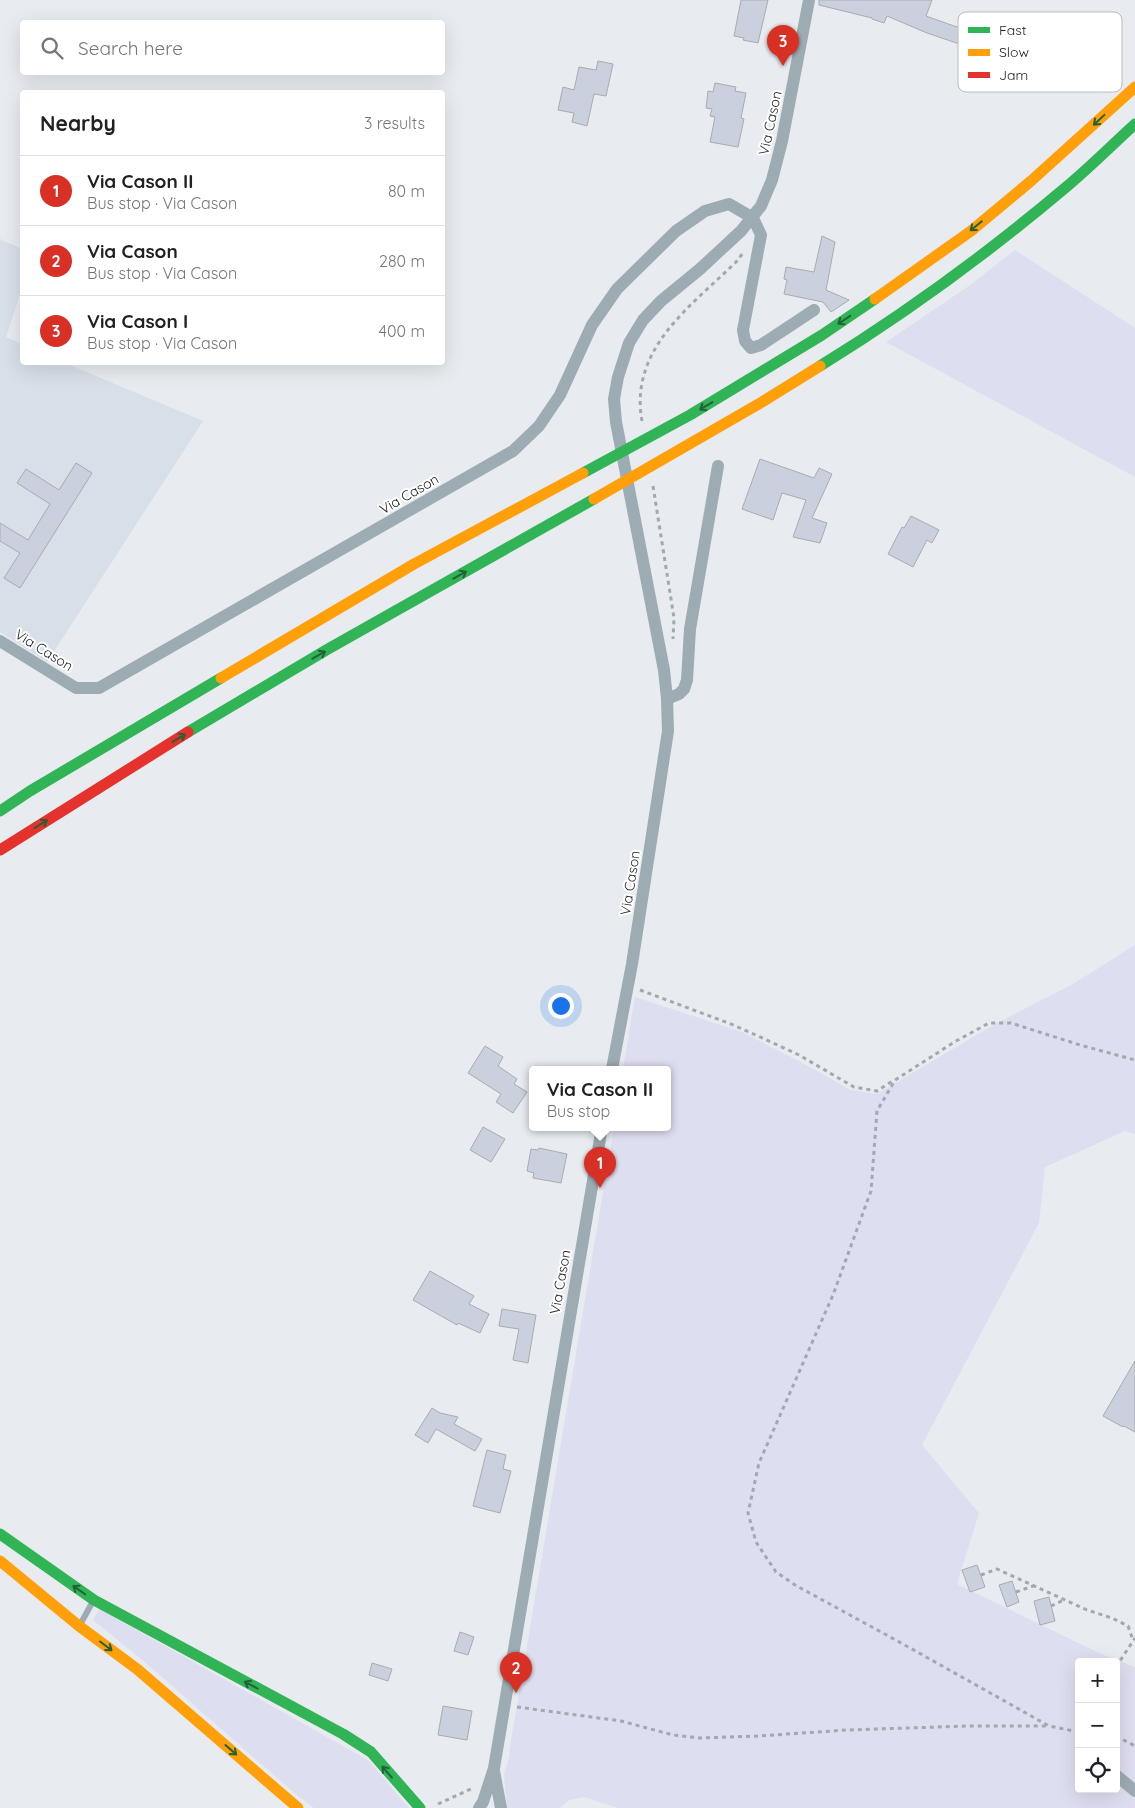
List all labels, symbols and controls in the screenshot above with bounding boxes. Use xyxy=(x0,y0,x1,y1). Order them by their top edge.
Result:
legend xyxy=(958,12,1122,92)
search box xyxy=(20,20,445,75)
text: Fast xyxy=(999,21,1027,39)
pin: 3 xyxy=(767,25,799,66)
icon: search xyxy=(38,34,66,62)
text: Search here xyxy=(78,36,183,60)
text: Slow xyxy=(999,43,1029,61)
text: Jam xyxy=(999,66,1028,84)
street label: Via Cason xyxy=(754,89,786,157)
text: Nearby xyxy=(40,110,116,136)
text: 3 results xyxy=(364,113,425,133)
one-way arrow xyxy=(1093,114,1106,126)
text: Via Cason II xyxy=(87,169,194,193)
text: 1 xyxy=(53,181,59,201)
text: 80 m xyxy=(388,181,425,201)
text: Bus stop · Via Cason xyxy=(87,193,237,213)
one-way arrow xyxy=(970,221,983,232)
text: Via Cason xyxy=(87,239,178,263)
text: 2 xyxy=(51,251,61,271)
text: 280 m xyxy=(379,251,425,271)
text: Bus stop · Via Cason xyxy=(87,263,237,283)
text: Via Cason I xyxy=(87,309,188,333)
one-way arrow xyxy=(837,315,851,326)
text: 3 xyxy=(52,321,60,341)
text: 400 m xyxy=(379,321,425,341)
text: Bus stop · Via Cason xyxy=(87,333,237,353)
one-way arrow xyxy=(699,401,713,411)
street label: Via Cason xyxy=(376,470,442,518)
one-way arrow xyxy=(453,569,467,579)
street label: Via Cason xyxy=(12,625,76,675)
one-way arrow xyxy=(311,649,326,659)
one-way arrow xyxy=(172,733,186,743)
one-way arrow xyxy=(34,818,48,828)
street label: Via Cason xyxy=(616,849,644,917)
your location xyxy=(548,993,574,1019)
popup xyxy=(529,1066,671,1131)
text: Via Cason II xyxy=(547,1077,653,1101)
text: Bus stop xyxy=(547,1101,610,1121)
pin: 1 xyxy=(584,1147,616,1188)
street label: Via Cason xyxy=(545,1248,575,1316)
one-way arrow xyxy=(73,1584,86,1595)
one-way arrow xyxy=(99,1641,113,1651)
pin: 2 xyxy=(500,1652,532,1693)
map controls xyxy=(1075,1658,1120,1793)
button: + xyxy=(1075,1658,1120,1703)
one-way arrow xyxy=(244,1680,259,1690)
button: − xyxy=(1075,1703,1120,1748)
one-way arrow xyxy=(224,1744,237,1756)
button: locate xyxy=(1075,1748,1120,1793)
one-way arrow xyxy=(381,1765,393,1778)

